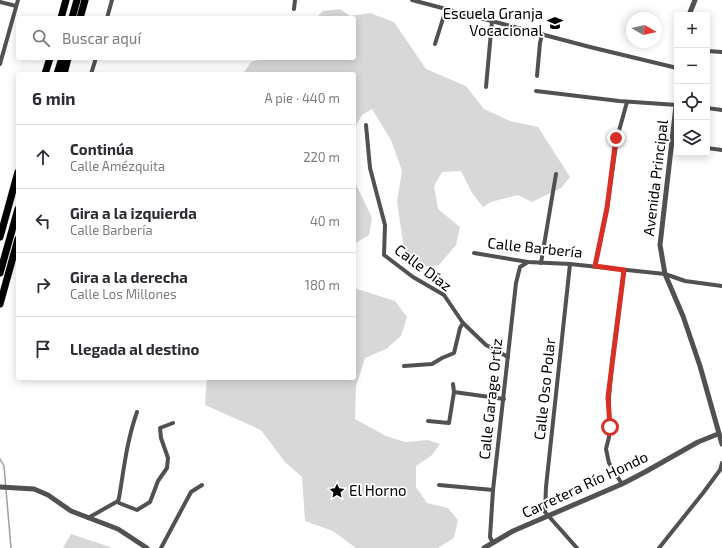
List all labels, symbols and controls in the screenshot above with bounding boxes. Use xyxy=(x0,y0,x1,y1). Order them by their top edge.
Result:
place label: Escuela Granja Vocacional xyxy=(443,4,544,39)
north arrow xyxy=(626,12,662,48)
map controls xyxy=(674,12,710,156)
button: + xyxy=(674,12,710,48)
school or university icon: Escuela Granja Vocacional xyxy=(546,14,564,32)
search box xyxy=(16,16,356,60)
icon: search xyxy=(30,27,52,49)
text: Buscar aquí xyxy=(62,29,141,47)
button: − xyxy=(674,48,710,84)
button: locate xyxy=(674,84,710,120)
text: 6 min xyxy=(32,88,76,108)
text: A pie · 440 m xyxy=(265,90,340,106)
street label: Avenida Principal xyxy=(639,118,671,237)
button: layers xyxy=(674,120,710,156)
route end xyxy=(607,129,625,147)
text: Continúa xyxy=(70,140,133,158)
icon: ahead xyxy=(32,146,54,168)
text: 220 m xyxy=(303,149,340,165)
text: Calle Amézquita xyxy=(70,158,165,174)
text: Gira a la izquierda xyxy=(70,204,197,222)
icon: left xyxy=(32,210,54,232)
text: 40 m xyxy=(310,213,340,229)
text: Calle Barbería xyxy=(70,222,153,238)
street label: Calle Barbería xyxy=(487,233,583,261)
street label: Calle Díaz xyxy=(392,240,456,294)
text: Gira a la derecha xyxy=(70,268,188,286)
icon: right xyxy=(32,274,54,296)
text: 180 m xyxy=(305,277,340,293)
text: Calle Los Millones xyxy=(70,286,177,302)
street label: Calle Garage Ortiz xyxy=(475,337,505,460)
street label: Calle Oso Polar xyxy=(530,337,558,441)
icon: arrive xyxy=(32,338,54,360)
text: Llegada al destino xyxy=(70,340,199,358)
route start xyxy=(601,418,619,436)
street label: Carretera Río Hondo xyxy=(519,447,651,521)
place label: El Horno xyxy=(349,481,407,499)
place icon: El Horno xyxy=(328,482,346,500)

